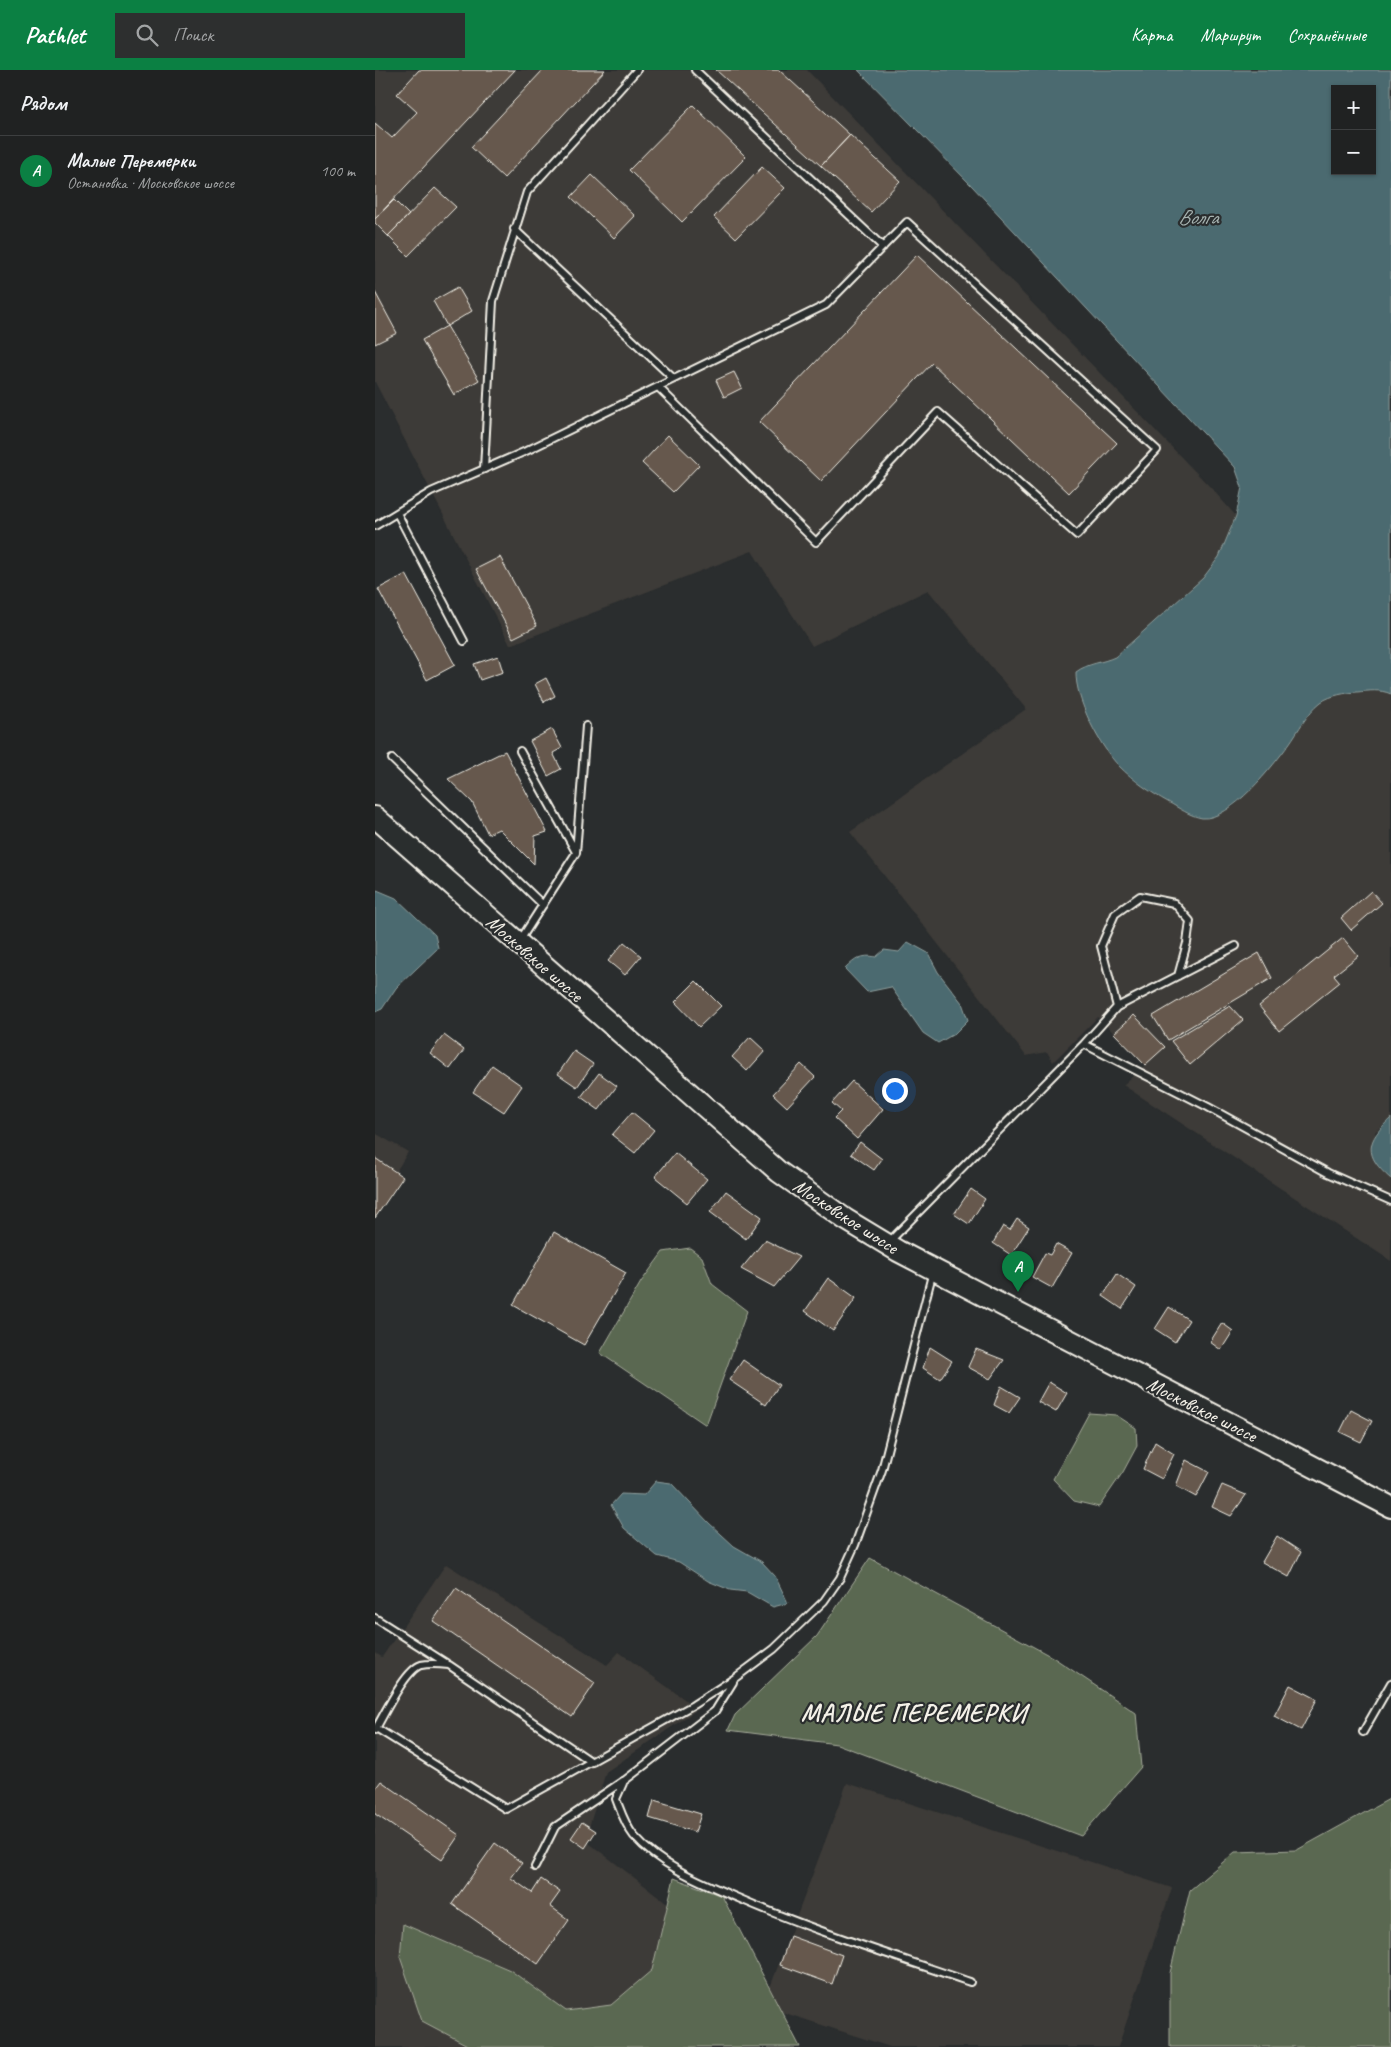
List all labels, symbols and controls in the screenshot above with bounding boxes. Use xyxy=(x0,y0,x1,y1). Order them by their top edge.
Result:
search box xyxy=(115,13,465,58)
text: Pathlet xyxy=(25,20,85,50)
icon: search xyxy=(133,21,161,49)
text: Поиск xyxy=(173,23,213,47)
text: Карта xyxy=(1131,24,1172,46)
text: Маршрут xyxy=(1200,24,1260,46)
text: Сохранённые xyxy=(1288,24,1366,46)
map controls xyxy=(1331,85,1376,175)
button: + xyxy=(1331,85,1376,130)
text: Рядом xyxy=(20,90,67,116)
button: − xyxy=(1331,130,1376,175)
text: Малые Перемерки xyxy=(67,149,196,173)
text: A xyxy=(32,161,40,181)
text: 100 m xyxy=(321,161,355,181)
text: Остановка · Московское шоссе xyxy=(67,173,234,193)
water label: Волга xyxy=(1178,204,1221,230)
street label: Московское шоссе xyxy=(481,909,589,1008)
your location xyxy=(882,1078,908,1104)
street label: Московское шоссе xyxy=(788,1173,904,1260)
pin: A xyxy=(1002,1251,1034,1292)
street label: Московское шоссе xyxy=(1142,1371,1262,1449)
district label: МАЛЫЕ ПЕРЕМЕРКИ xyxy=(801,1697,1030,1729)

